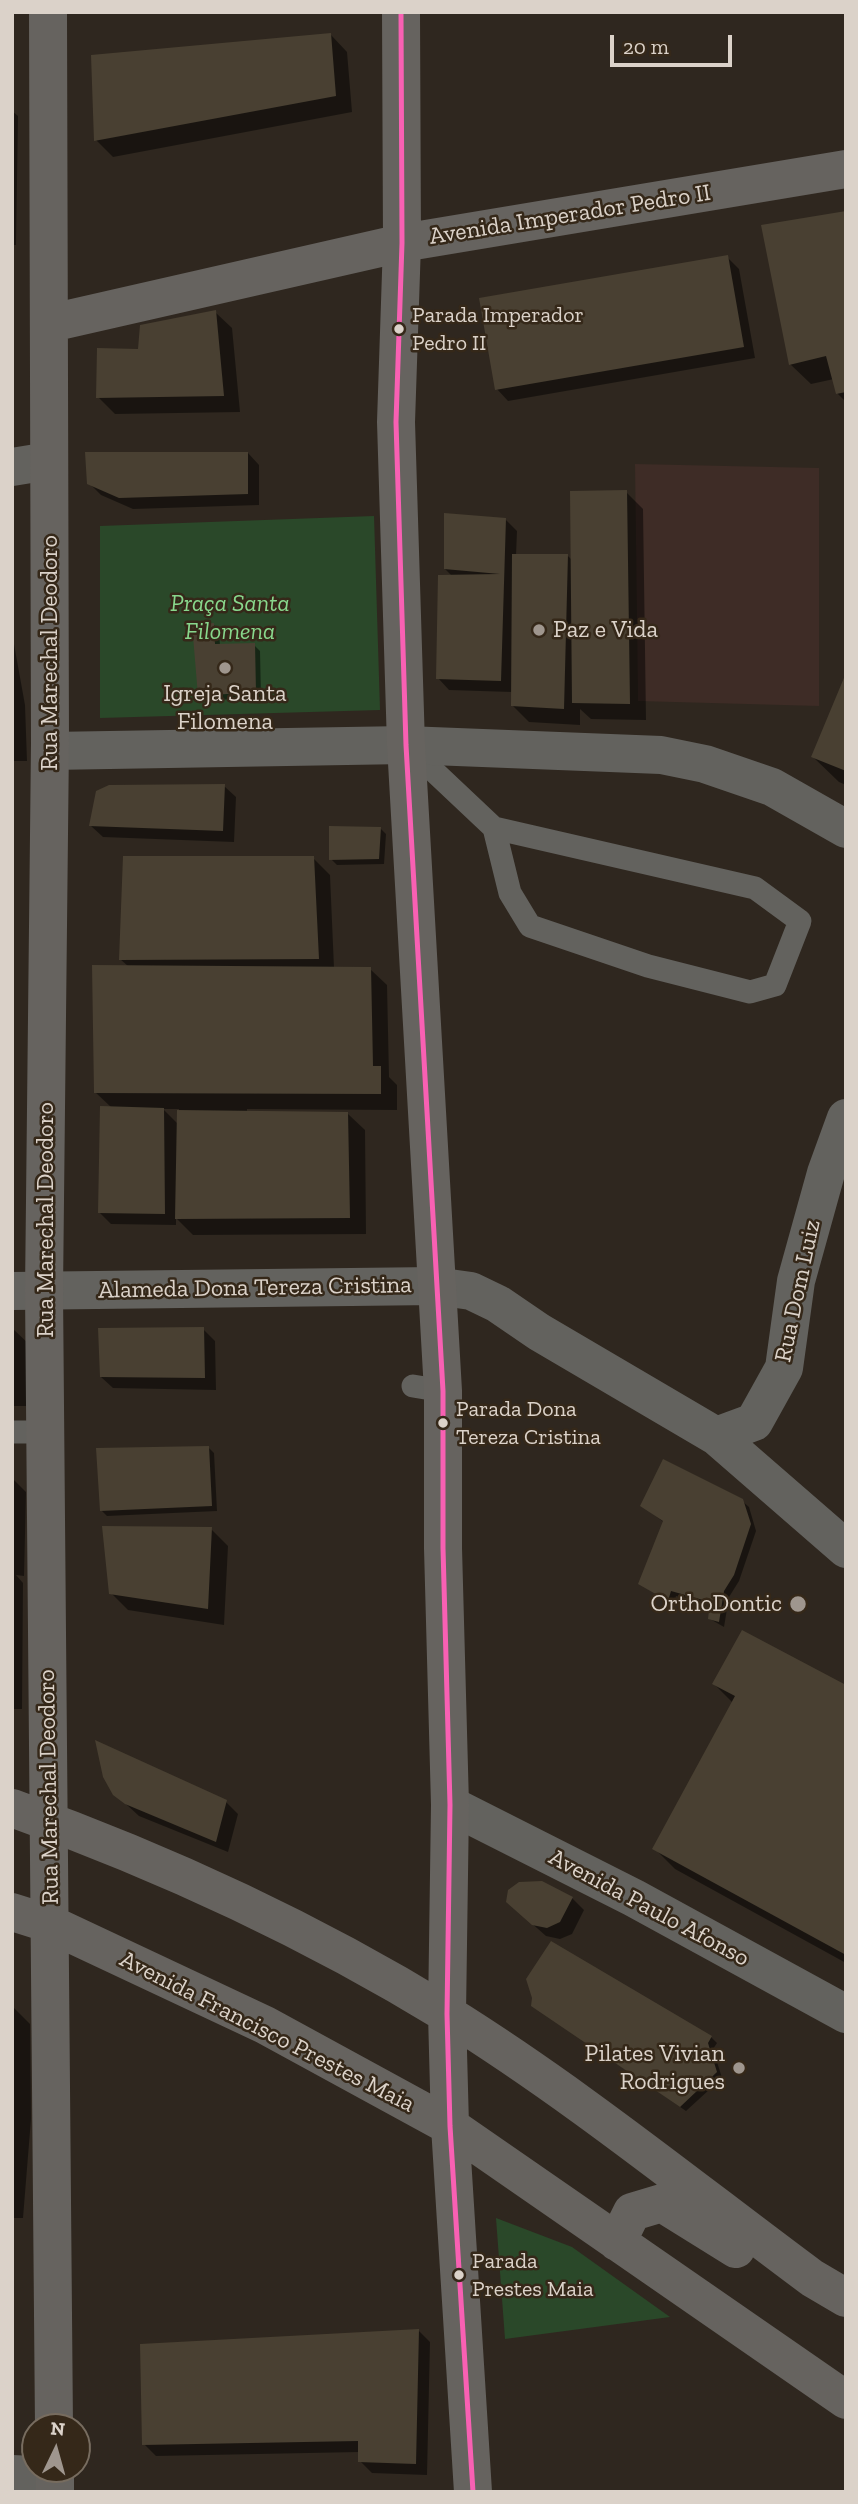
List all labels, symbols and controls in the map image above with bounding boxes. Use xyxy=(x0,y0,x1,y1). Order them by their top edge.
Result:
scale bar xyxy=(613,21,736,65)
text: 20 m xyxy=(623,34,669,59)
street label: Avenida Imperador Pedro II xyxy=(427,178,713,252)
place label: Parada Imperador Pedro II xyxy=(412,303,584,354)
marker: Parada Imperador Pedro II xyxy=(392,322,406,336)
street label: Rua Marechal Deodoro xyxy=(36,535,64,771)
park label: Praça Santa Filomena xyxy=(170,590,290,646)
place label: Paz e Vida xyxy=(553,616,658,644)
marker: Paz e Vida xyxy=(531,622,547,638)
marker: Igreja Santa Filomena xyxy=(217,660,233,676)
place label: Igreja Santa Filomena xyxy=(163,680,287,736)
street label: Rua Marechal Deodoro xyxy=(32,1102,60,1338)
street label: Rua Dom Luiz xyxy=(769,1217,827,1365)
street label: Alameda Dona Tereza Cristina xyxy=(98,1271,412,1305)
place label: Parada Dona Tereza Cristina xyxy=(456,1397,601,1448)
marker: Parada Dona Tereza Cristina xyxy=(436,1416,450,1430)
place label: OrthoDontic xyxy=(651,1590,782,1618)
marker: OrthoDontic xyxy=(788,1594,808,1614)
street label: Rua Marechal Deodoro xyxy=(33,1669,65,1905)
street label: Avenida Paulo Afonso xyxy=(544,1843,754,1973)
street label: Avenida Francisco Prestes Maia xyxy=(115,1945,419,2119)
place label: Pilates Vivian Rodrigues xyxy=(585,2040,725,2096)
marker: Pilates Vivian Rodrigues xyxy=(731,2060,747,2076)
place label: Parada Prestes Maia xyxy=(472,2249,594,2300)
marker: Parada Prestes Maia xyxy=(452,2268,466,2282)
north arrow xyxy=(21,2413,91,2483)
text: N xyxy=(49,2416,66,2441)

